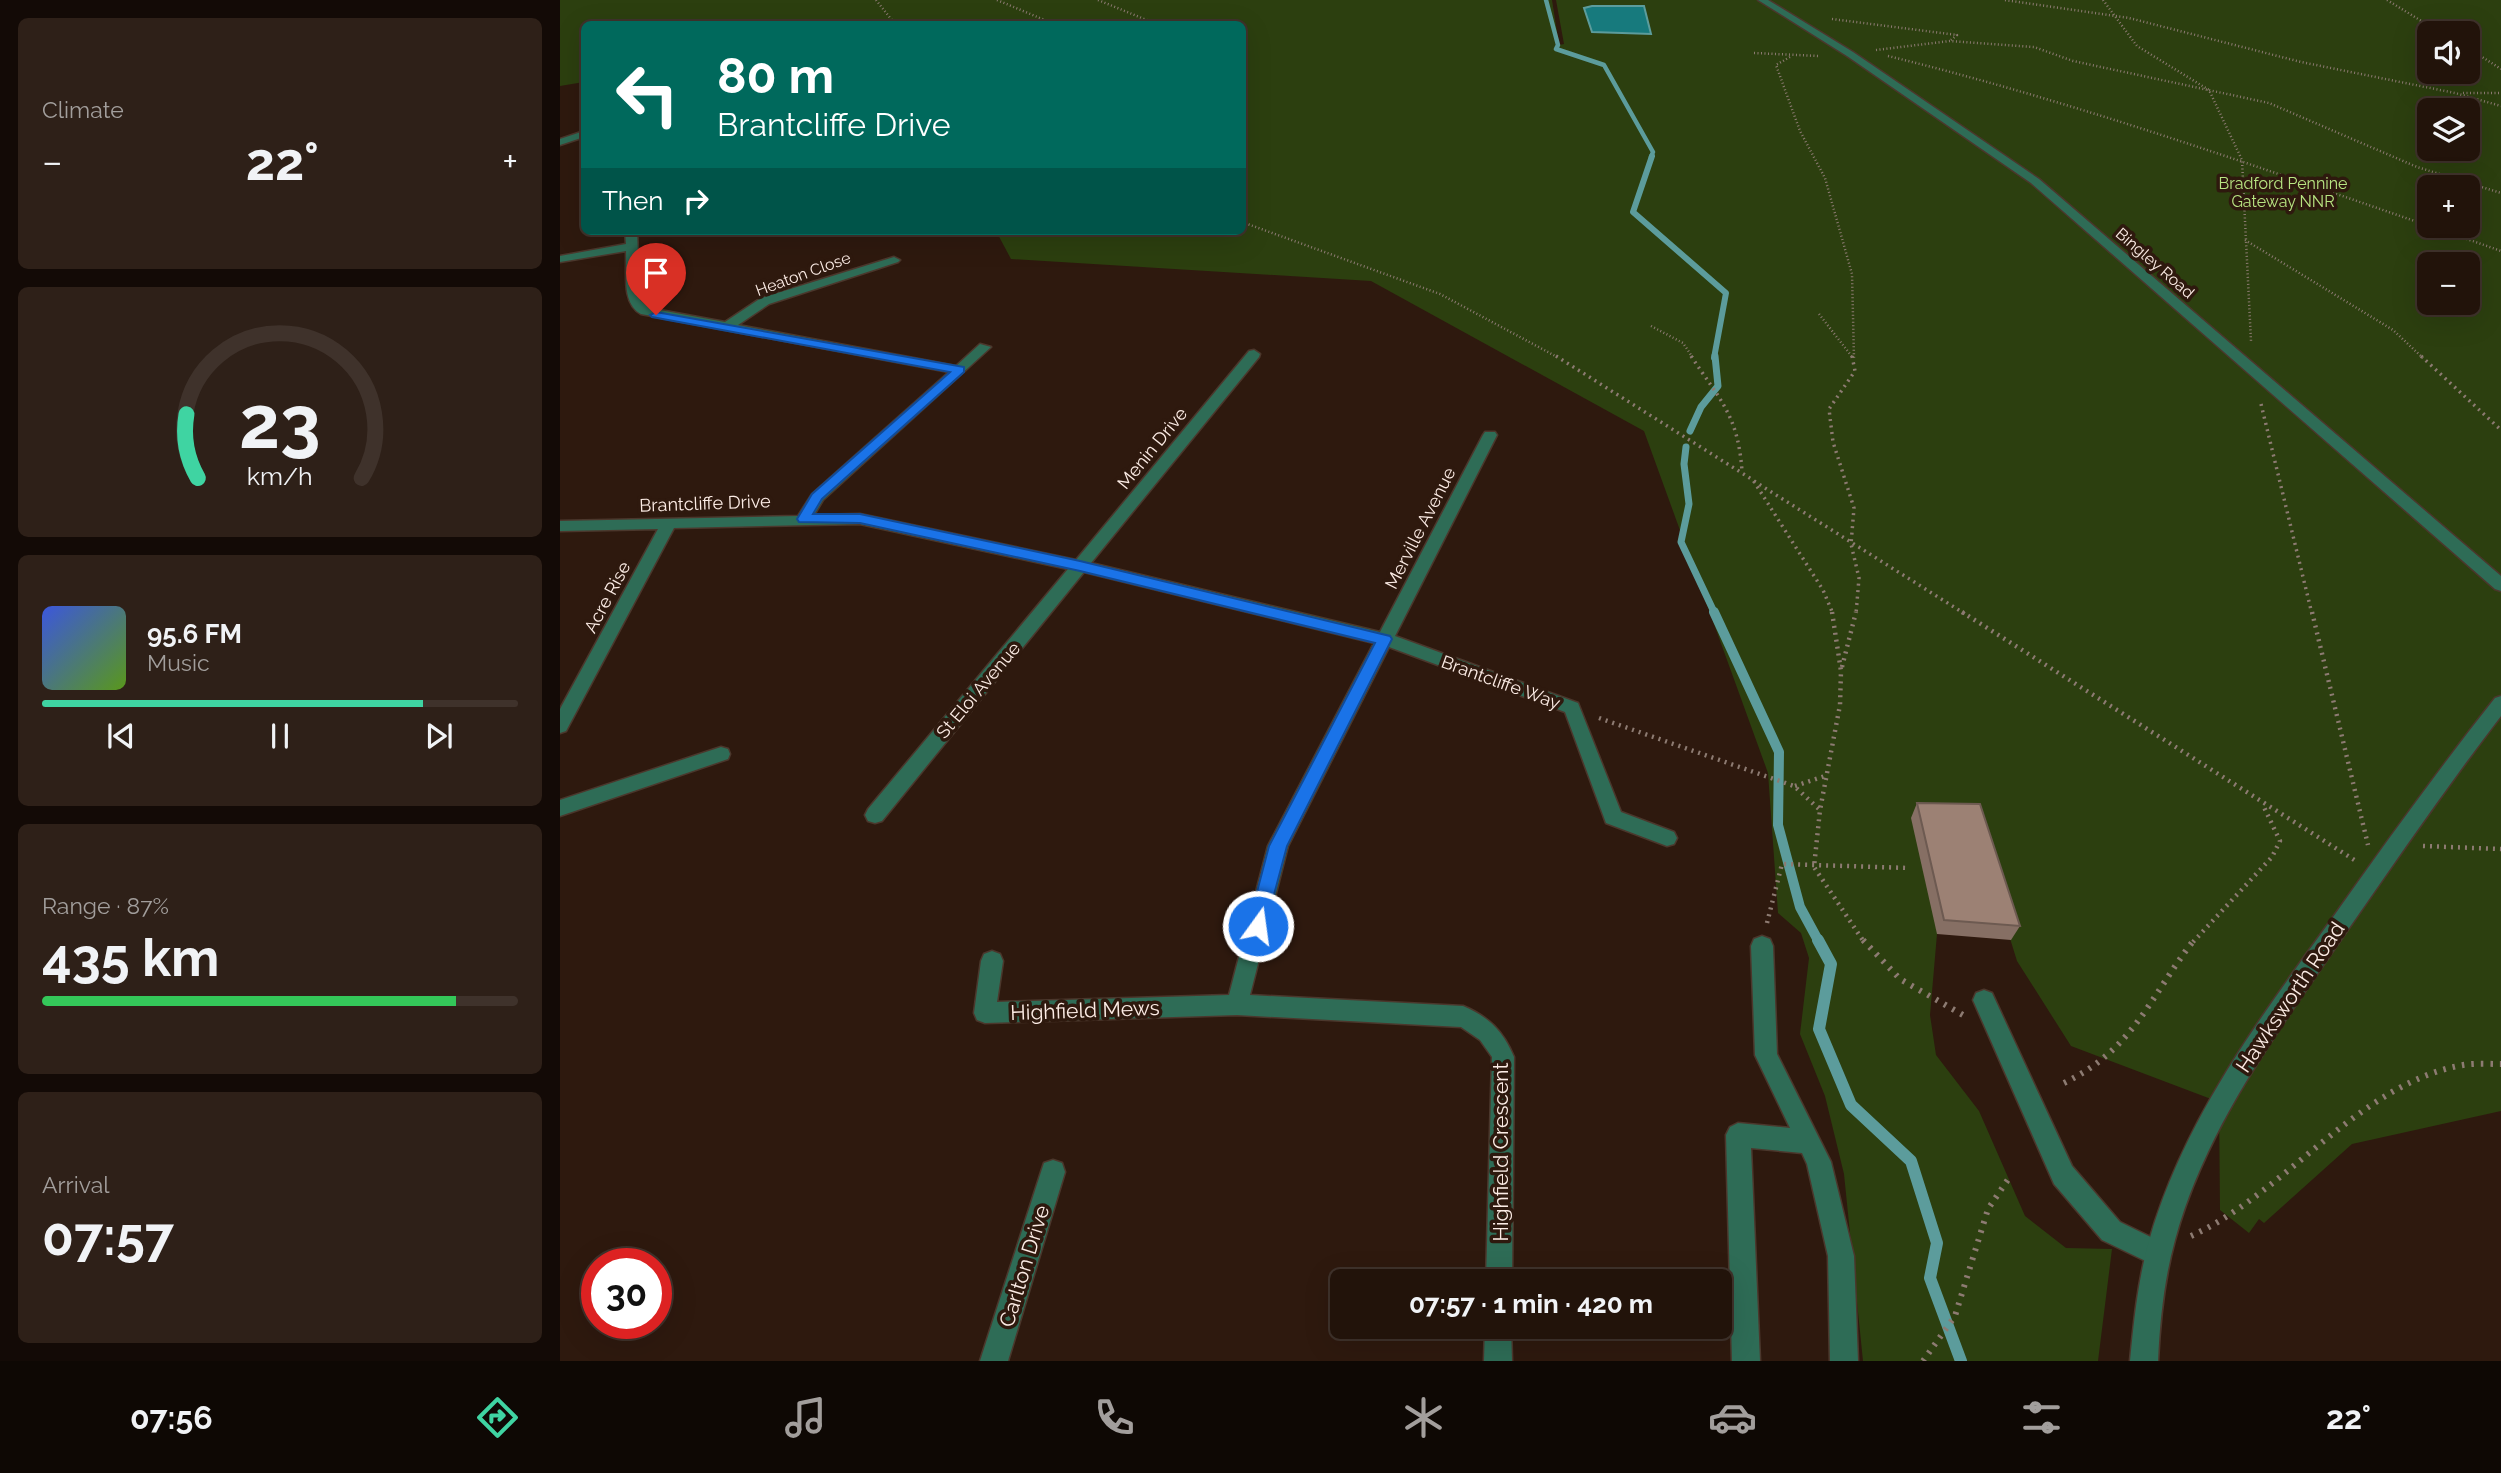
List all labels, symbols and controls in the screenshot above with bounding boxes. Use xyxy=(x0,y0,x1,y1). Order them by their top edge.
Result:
map controls xyxy=(2417,21,2480,315)
button: sound xyxy=(2417,21,2480,84)
text: 80 m xyxy=(717,47,834,104)
icon: left xyxy=(602,49,693,140)
text: Climate xyxy=(42,96,124,123)
button: layers xyxy=(2417,98,2480,161)
text: Brantcliffe Drive xyxy=(717,106,951,143)
text: 22° xyxy=(246,131,319,192)
text: − xyxy=(42,139,62,184)
text: + xyxy=(502,139,518,184)
park label: Bradford Pennine Gateway NNR xyxy=(2219,174,2347,211)
button: + xyxy=(2417,175,2480,238)
icon: right xyxy=(677,182,715,220)
text: Then xyxy=(602,186,663,216)
street label: Bingley Road xyxy=(2112,224,2198,302)
pin xyxy=(626,243,686,315)
street label: Heaton Close xyxy=(753,248,853,300)
button: − xyxy=(2417,252,2480,315)
icon: arrive xyxy=(637,254,675,292)
text: 23 xyxy=(239,380,321,465)
street label: Menin Drive xyxy=(1113,403,1191,493)
text: km/h xyxy=(247,461,313,491)
street label: Merville Avenue xyxy=(1380,463,1460,592)
street label: Brantcliffe Drive xyxy=(639,490,771,516)
street label: Acre Rise xyxy=(579,557,635,636)
text: 95.6 FM xyxy=(147,619,242,649)
street label: St Eloi Avenue xyxy=(932,637,1025,742)
text: Music xyxy=(147,649,210,676)
street label: Brantcliffe Way xyxy=(1439,651,1564,713)
icon: previous xyxy=(102,717,140,755)
icon: pause xyxy=(261,717,299,755)
icon: next xyxy=(420,717,458,755)
position arrow xyxy=(1221,889,1295,963)
text: Range · 87% xyxy=(42,892,169,919)
street label: Hawksworth Road xyxy=(2230,917,2350,1077)
text: 435 km xyxy=(42,927,219,988)
street label: Highfield Mews xyxy=(1010,995,1160,1025)
street label: Highfield Crescent xyxy=(1488,1062,1513,1242)
text: Arrival xyxy=(42,1171,109,1198)
street label: Carlton Drive xyxy=(994,1202,1054,1330)
text: 07:57 xyxy=(42,1206,174,1267)
speed limit sign: 30 xyxy=(581,1248,672,1339)
text: 07:57 · 1 min · 420 m xyxy=(1409,1289,1653,1319)
icon: directions xyxy=(473,1393,522,1442)
icon: music xyxy=(781,1393,830,1442)
icon: phone xyxy=(1090,1393,1139,1442)
icon: climate xyxy=(1399,1393,1448,1442)
icon: car xyxy=(1708,1393,1757,1442)
icon: filters xyxy=(2017,1393,2066,1442)
text: 07:56 xyxy=(130,1399,213,1436)
text: 22° xyxy=(2326,1399,2371,1436)

